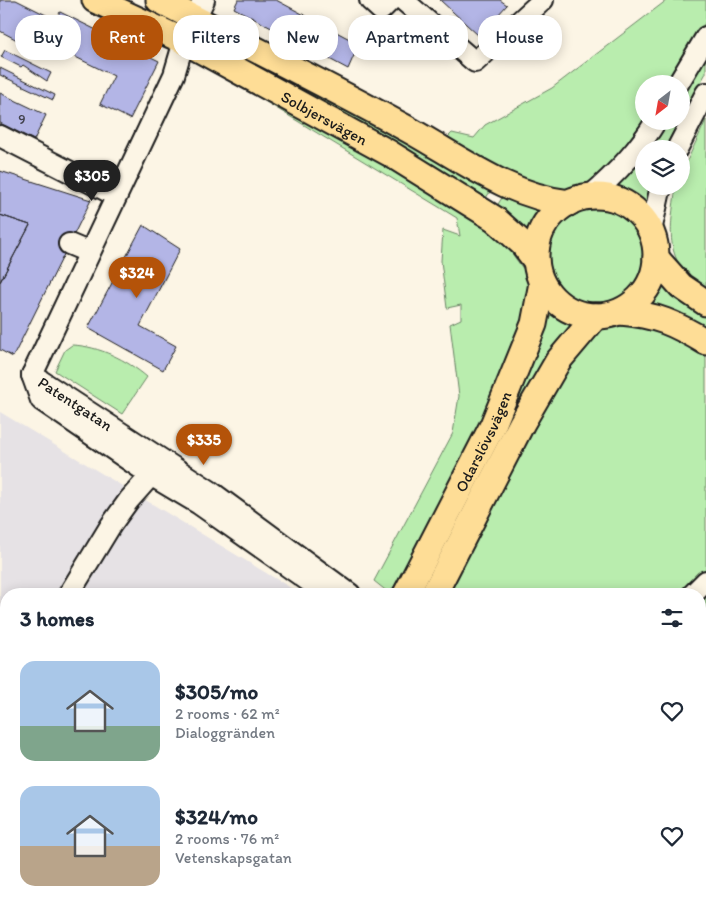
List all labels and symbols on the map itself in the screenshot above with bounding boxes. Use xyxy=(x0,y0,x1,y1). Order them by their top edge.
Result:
north arrow xyxy=(635,75,690,130)
street label: Solbjersvägen xyxy=(278,87,371,150)
house number: 9 xyxy=(18,111,26,128)
pin: $305 xyxy=(62,160,122,202)
pin: $324 xyxy=(107,256,167,299)
street label: Patentgatan xyxy=(34,373,116,435)
street label: Odarslövsvägen xyxy=(451,388,516,495)
pin: $335 xyxy=(174,424,234,466)

